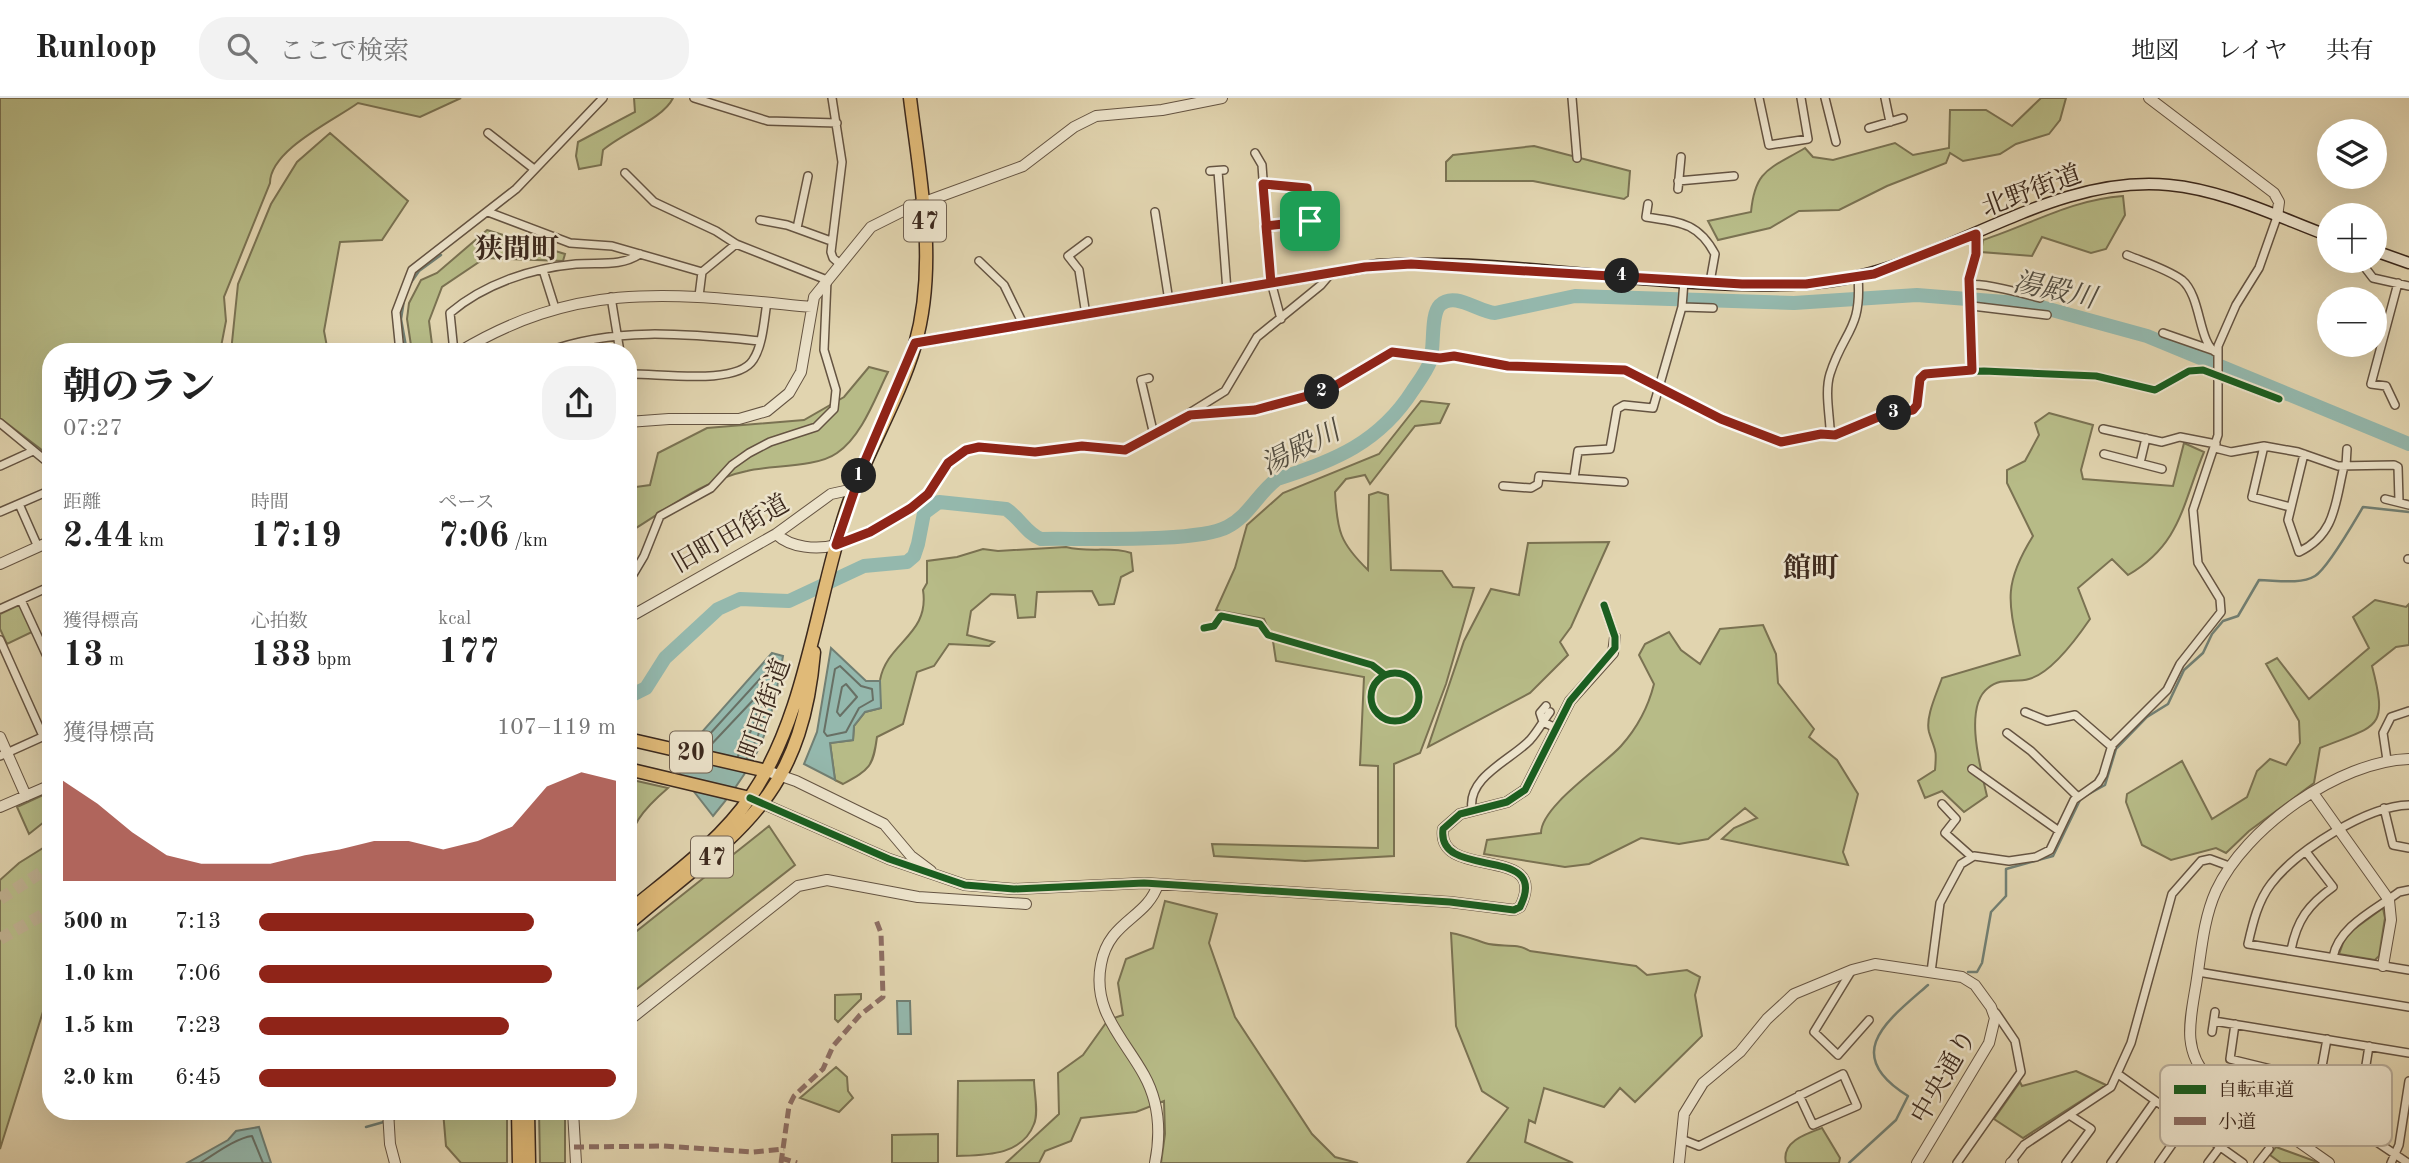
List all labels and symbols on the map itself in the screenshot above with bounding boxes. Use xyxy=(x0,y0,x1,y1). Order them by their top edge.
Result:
street label: 北野街道 xyxy=(1978,160,2085,222)
pin xyxy=(1280,191,1340,251)
road number: 47 xyxy=(904,201,946,242)
district label: 狭間町 xyxy=(475,234,559,265)
pin: 4 xyxy=(1604,258,1640,294)
water label: 湯殿川 xyxy=(2010,267,2102,315)
pin: 2 xyxy=(1304,374,1340,410)
pin: 3 xyxy=(1876,396,1912,430)
water label: 湯殿川 xyxy=(1256,414,1348,481)
pin: 1 xyxy=(842,458,876,494)
street label: 旧町田街道 xyxy=(667,489,794,578)
district label: 館町 xyxy=(1783,553,1839,584)
street label: 町田街道 xyxy=(734,655,796,762)
road number: 20 xyxy=(670,732,712,772)
road number: 47 xyxy=(691,836,733,878)
street label: 中央通り xyxy=(1906,1024,1982,1129)
legend xyxy=(2160,1065,2392,1146)
text: 自転車道 xyxy=(2218,1079,2294,1101)
text: 小道 xyxy=(2218,1112,2256,1133)

